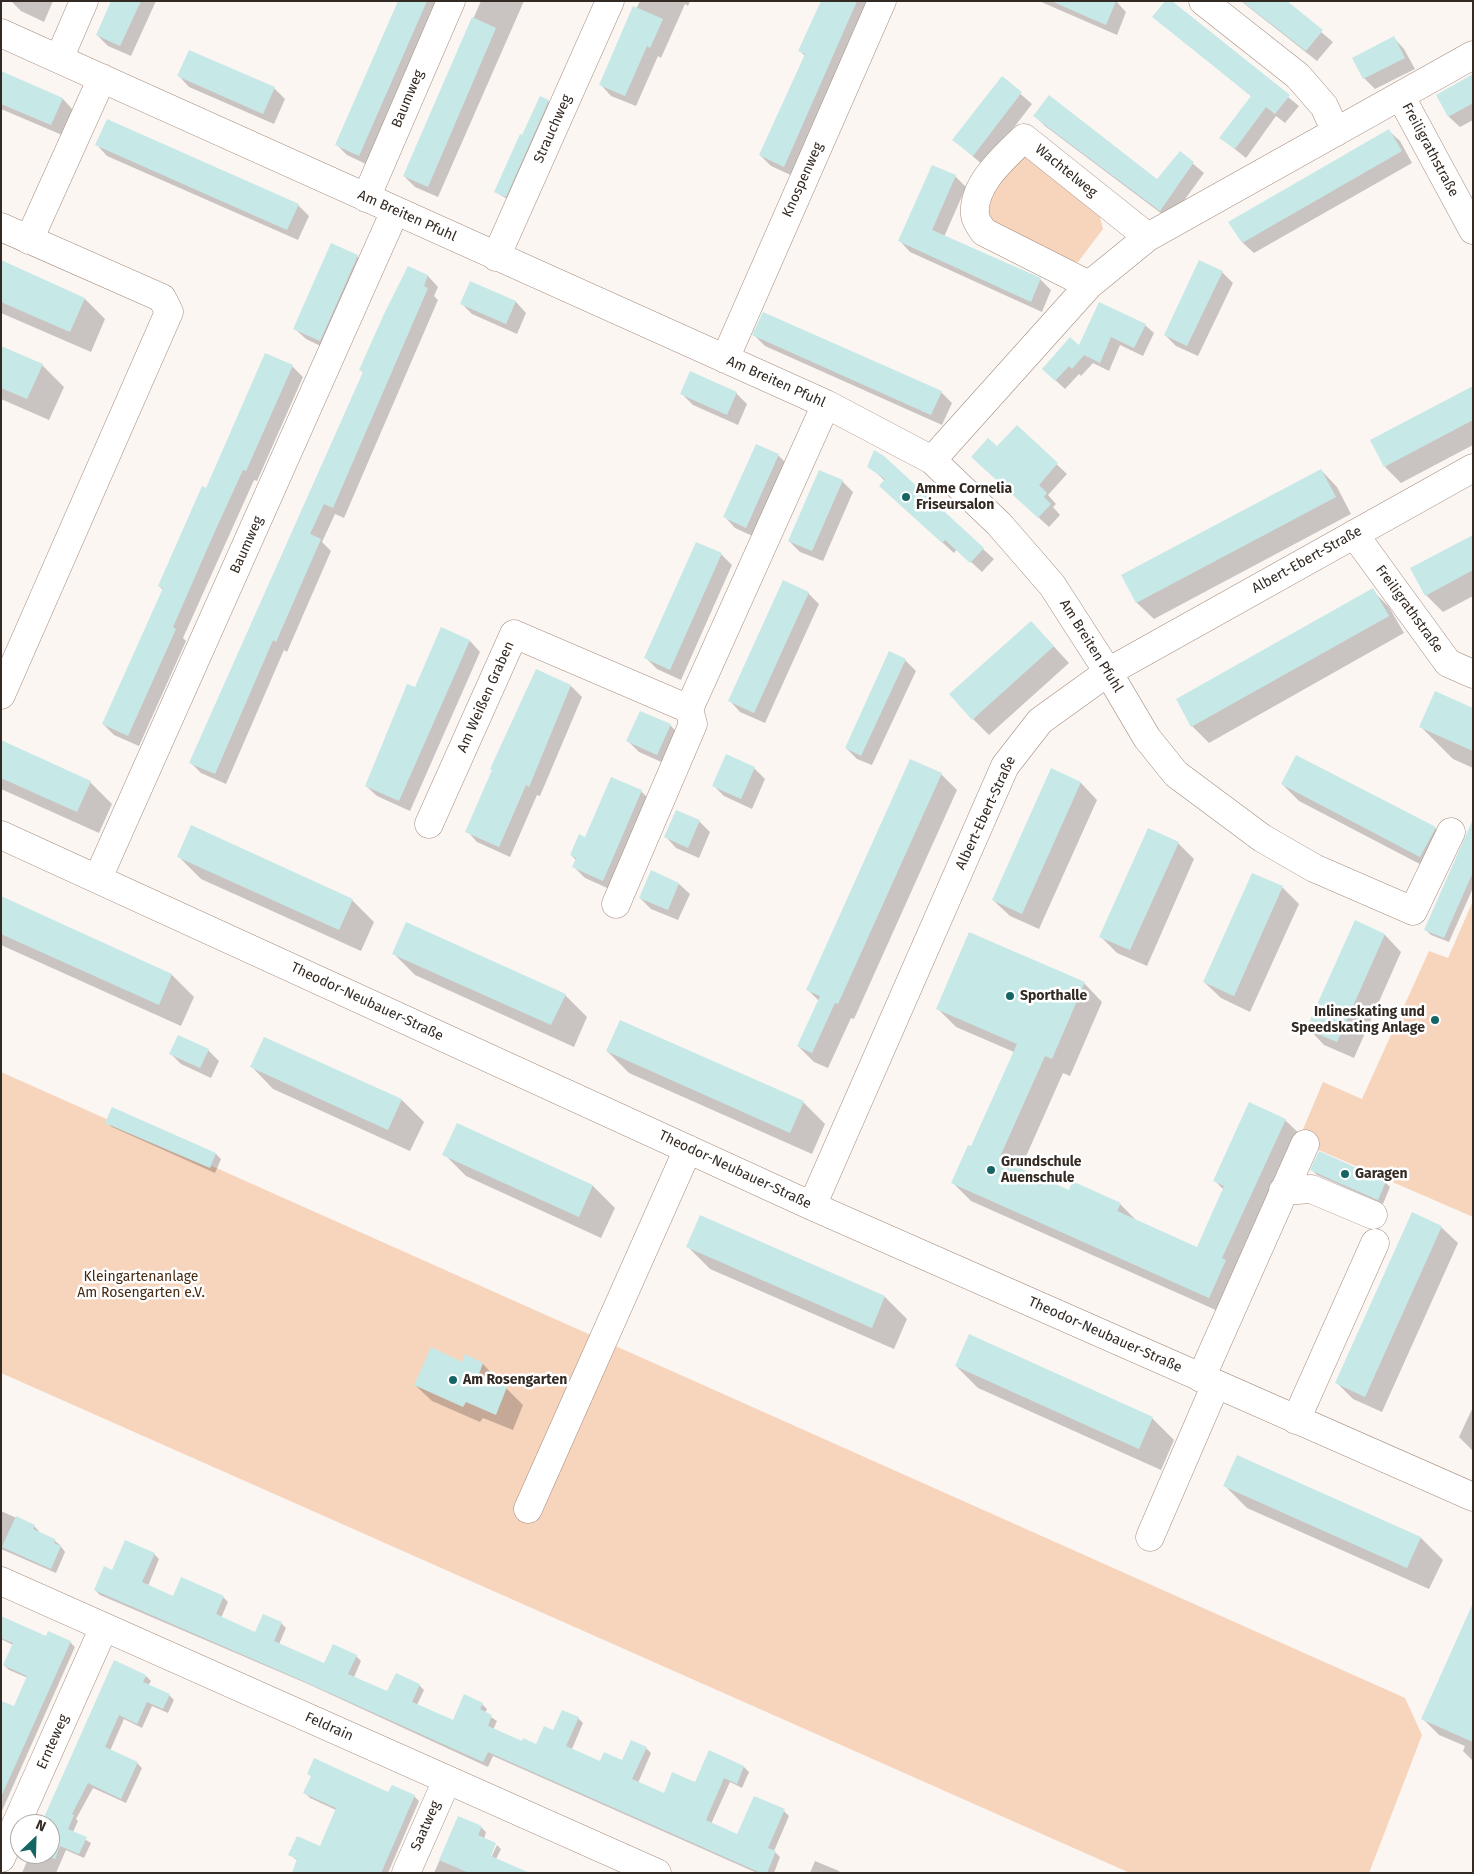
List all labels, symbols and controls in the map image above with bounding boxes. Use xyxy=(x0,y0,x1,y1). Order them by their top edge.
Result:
street label: Baumweg xyxy=(388,68,428,130)
street label: Strauchweg xyxy=(530,92,576,166)
street label: Freiligrathstraße xyxy=(1398,100,1462,200)
street label: Knospenweg xyxy=(779,140,827,220)
street label: Wachtelweg xyxy=(1032,141,1100,201)
street label: Am Breiten Pfuhl xyxy=(355,187,459,245)
street label: Am Breiten Pfuhl xyxy=(724,353,828,411)
place label: Amme Cornelia Friseursalon xyxy=(916,481,1012,514)
marker: Amme Cornelia Friseursalon xyxy=(900,491,912,503)
street label: Baumweg xyxy=(227,514,267,576)
street label: Albert-Ebert-Straße xyxy=(1249,523,1365,597)
street label: Freiligrathstraße xyxy=(1372,562,1446,656)
street label: Am Breiten Pfuhl xyxy=(1056,596,1126,696)
street label: Am Weißen Graben xyxy=(454,639,518,755)
street label: Albert-Ebert-Straße xyxy=(952,754,1020,872)
street label: Theodor-Neubauer-Straße xyxy=(288,959,446,1045)
place label: Sporthalle xyxy=(1020,988,1087,1004)
marker: Sporthalle xyxy=(1004,990,1016,1002)
place label: Inlineskating und Speedskating Anlage xyxy=(1291,1004,1425,1036)
marker: Inlineskating und Speedskating Anlage xyxy=(1429,1014,1441,1026)
street label: Theodor-Neubauer-Straße xyxy=(656,1127,814,1213)
place label: Grundschule Auenschule xyxy=(1001,1154,1081,1186)
marker: Grundschule Auenschule xyxy=(985,1164,997,1176)
place label: Garagen xyxy=(1355,1166,1408,1182)
marker: Garagen xyxy=(1339,1168,1351,1180)
park label: Kleingartenanlage Am Rosengarten e.V. xyxy=(77,1269,205,1302)
street label: Theodor-Neubauer-Straße xyxy=(1026,1293,1184,1377)
place label: Am Rosengarten xyxy=(463,1372,567,1388)
marker: Am Rosengarten xyxy=(447,1374,459,1386)
street label: Feldrain xyxy=(302,1709,356,1745)
street label: Ernteweg xyxy=(33,1712,73,1772)
street label: Saatweg xyxy=(408,1798,444,1854)
north arrow xyxy=(10,1814,60,1864)
text: N xyxy=(33,1816,49,1835)

